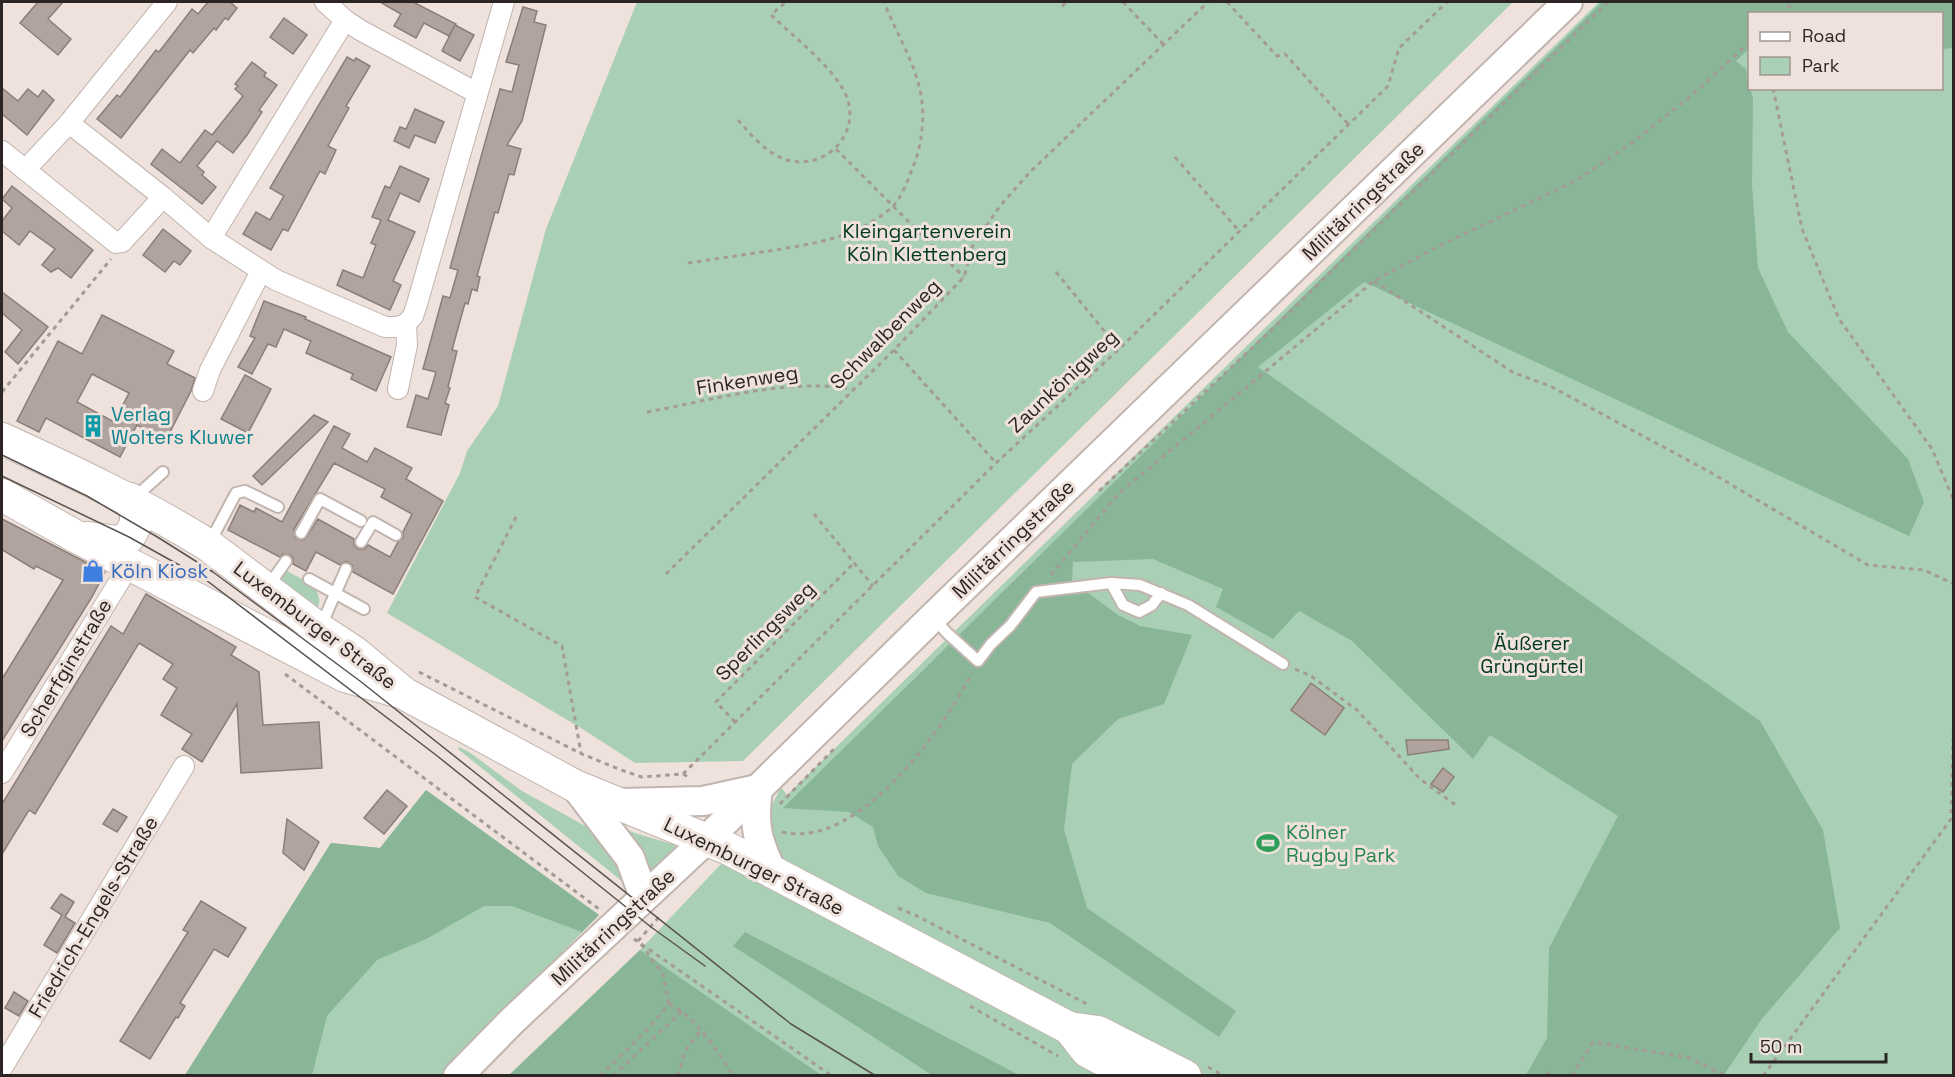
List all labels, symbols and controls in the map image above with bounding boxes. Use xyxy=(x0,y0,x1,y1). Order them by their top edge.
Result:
legend xyxy=(1748,12,1943,90)
text: Road xyxy=(1802,24,1846,47)
text: Park xyxy=(1802,54,1840,77)
street label: Militärringstraße xyxy=(1296,136,1430,266)
park label: Kleingartenverein Köln Klettenberg xyxy=(842,218,1012,267)
street label: Schwalbenweg xyxy=(824,273,946,395)
street label: Zaunkönigweg xyxy=(1003,324,1123,438)
street label: Finkenweg xyxy=(694,359,800,401)
place label: Verlag Wolters Kluwer xyxy=(111,401,254,450)
building icon: Verlag Wolters Kluwer xyxy=(80,413,106,439)
street label: Militärringstraße xyxy=(946,474,1080,604)
street label: Luxemburger Straße xyxy=(228,555,402,695)
shop icon: Köln Kiosk xyxy=(80,558,106,584)
place label: Köln Kiosk xyxy=(111,558,208,584)
street label: Sperlingsweg xyxy=(710,576,820,686)
street label: Scherfginstraße xyxy=(14,594,118,742)
park label: Äußerer Grüngürtel xyxy=(1480,630,1584,679)
street label: Friedrich-Engels-Straße xyxy=(22,811,164,1023)
street label: Luxemburger Straße xyxy=(660,811,848,921)
place label: Kölner Rugby Park xyxy=(1286,819,1396,868)
sports icon: Kölner Rugby Park xyxy=(1255,830,1281,856)
street label: Militärringstraße xyxy=(546,863,680,991)
scale bar xyxy=(1751,1026,1886,1064)
text: 50 m xyxy=(1760,1035,1802,1058)

